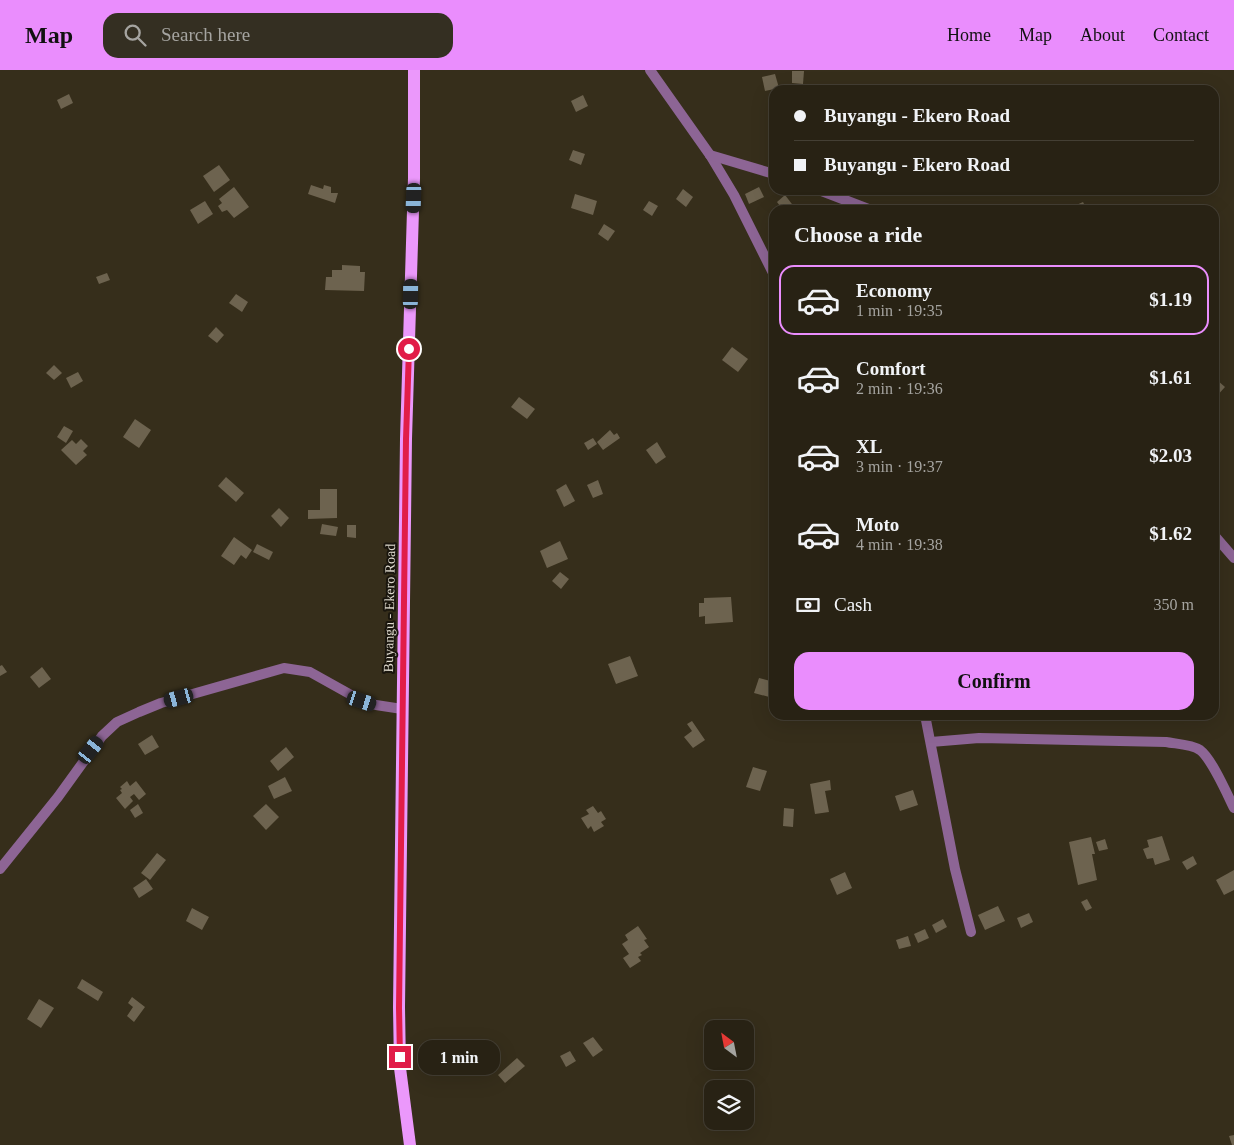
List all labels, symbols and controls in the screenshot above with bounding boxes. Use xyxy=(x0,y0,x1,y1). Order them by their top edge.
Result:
search box xyxy=(103,13,453,58)
icon: search xyxy=(121,21,149,49)
text: Map xyxy=(25,22,73,48)
text: Search here xyxy=(161,24,250,45)
text: Home xyxy=(947,25,991,45)
text: Map xyxy=(1019,25,1052,45)
text: About xyxy=(1080,25,1125,45)
text: Contact xyxy=(1153,25,1209,45)
text: Buyangu - Ekero Road xyxy=(824,105,1010,126)
text: Buyangu - Ekero Road xyxy=(824,154,1010,175)
car xyxy=(405,183,422,213)
text: Choose a ride xyxy=(794,222,922,247)
icon: car xyxy=(796,278,841,323)
car xyxy=(403,279,418,309)
text: Economy xyxy=(856,280,932,301)
text: $1.19 xyxy=(1149,289,1192,310)
text: 1 min · 19:35 xyxy=(856,302,943,319)
route start xyxy=(398,338,420,360)
icon: car xyxy=(796,356,841,401)
text: Comfort xyxy=(856,358,926,379)
text: $1.61 xyxy=(1149,367,1192,388)
text: 2 min · 19:36 xyxy=(856,380,943,397)
icon: car xyxy=(796,434,841,479)
text: XL xyxy=(856,436,882,457)
text: $2.03 xyxy=(1149,445,1192,466)
text: 3 min · 19:37 xyxy=(856,458,943,475)
icon: car xyxy=(796,512,841,557)
text: Moto xyxy=(856,514,899,535)
text: $1.62 xyxy=(1149,523,1192,544)
text: 4 min · 19:38 xyxy=(856,536,943,553)
street label: Buyangu - Ekero Road xyxy=(381,544,398,672)
icon: cash xyxy=(794,591,822,619)
text: Cash xyxy=(834,594,872,615)
text: 350 m xyxy=(1154,596,1194,613)
button: Confirm xyxy=(794,652,1194,710)
car xyxy=(162,687,195,709)
car xyxy=(345,689,378,713)
car xyxy=(75,734,106,766)
north arrow xyxy=(704,1020,754,1070)
map controls xyxy=(704,1020,754,1130)
callout: 1 min xyxy=(418,1040,500,1074)
route end xyxy=(389,1046,411,1068)
text: 1 min xyxy=(440,1049,478,1066)
button: layers xyxy=(704,1080,754,1130)

